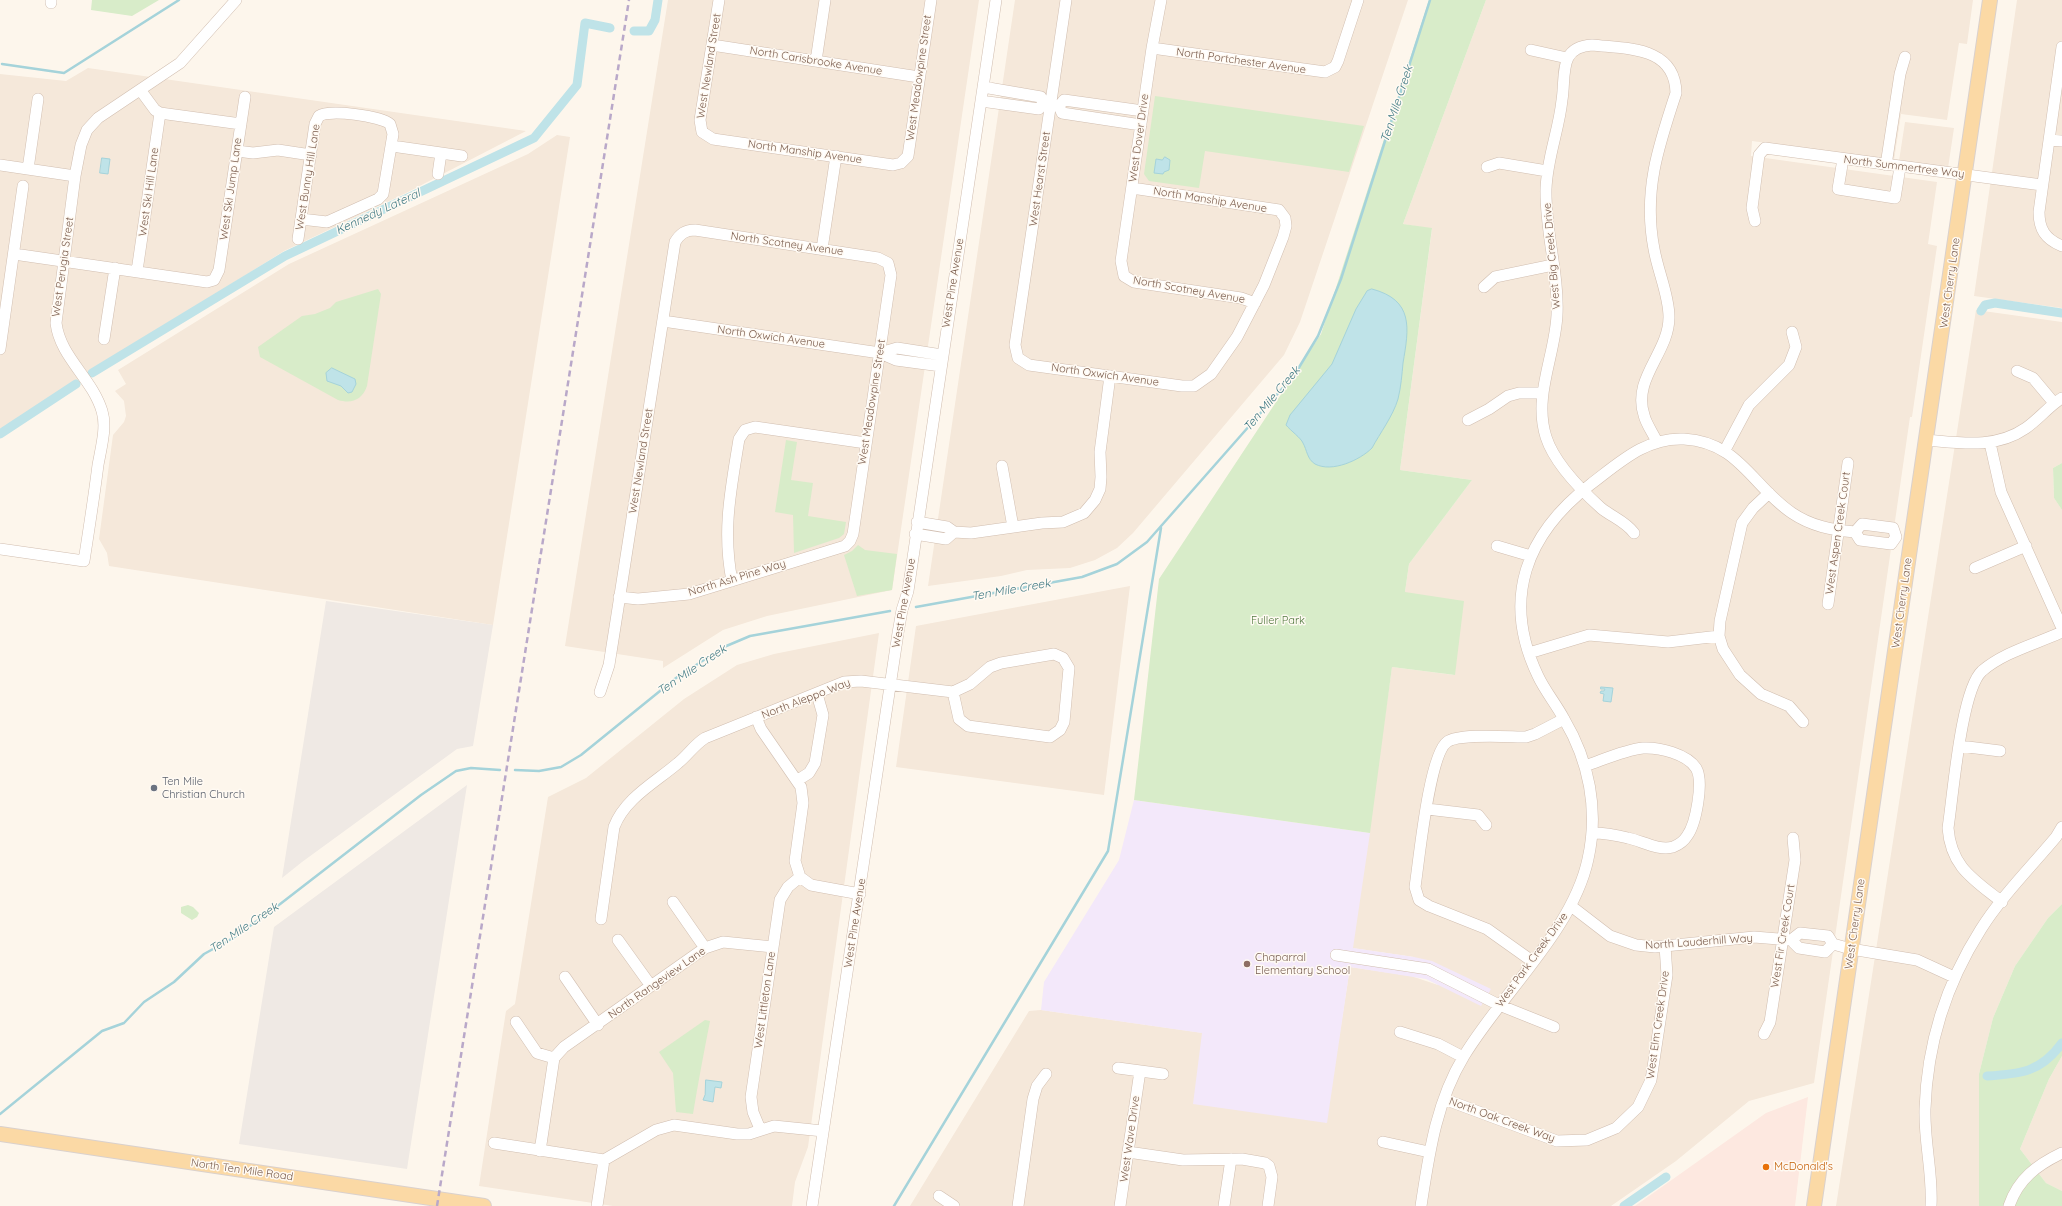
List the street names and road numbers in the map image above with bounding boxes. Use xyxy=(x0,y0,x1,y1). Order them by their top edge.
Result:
street label: West Newland Street xyxy=(694,12,724,120)
street label: West Meadowpine Street xyxy=(904,14,934,142)
street label: North Carisbrooke Avenue xyxy=(749,44,883,78)
street label: North Portchester Avenue xyxy=(1175,45,1307,77)
street label: West Dover Drive xyxy=(1126,93,1152,183)
street label: West Bunny Hill Lane xyxy=(293,123,323,231)
street label: West Hearst Street xyxy=(1027,131,1053,227)
street label: West Ski Jump Lane xyxy=(217,137,245,241)
street label: North Manship Avenue xyxy=(747,137,863,167)
street label: West Ski Hill Lane xyxy=(136,147,162,237)
street label: North Summertree Way xyxy=(1843,153,1965,181)
street label: North Manship Avenue xyxy=(1152,184,1268,216)
street label: West Big Creek Drive xyxy=(1541,202,1563,310)
street label: West Perugia Street xyxy=(49,216,77,318)
street label: North Scotney Avenue xyxy=(730,230,844,258)
street label: West Pine Avenue xyxy=(939,237,967,329)
street label: West Cherry Lane xyxy=(1937,237,1963,329)
street label: North Scotney Avenue xyxy=(1132,274,1246,306)
street label: North Oxwich Avenue xyxy=(716,323,826,351)
street label: West Meadowpine Street xyxy=(856,338,888,466)
street label: North Oxwich Avenue xyxy=(1050,361,1160,389)
street label: West Newland Street xyxy=(626,407,656,515)
street label: West Aspen Creek Court xyxy=(1823,471,1853,595)
street label: North Ash Pine Way xyxy=(687,557,787,599)
street label: West Pine Avenue xyxy=(890,557,918,649)
street label: West Cherry Lane xyxy=(1889,557,1915,649)
street label: North Aleppo Way xyxy=(760,676,852,722)
street label: West Pine Avenue xyxy=(841,877,869,969)
street label: West Cherry Lane xyxy=(1842,878,1868,970)
street label: West Fir Creek Court xyxy=(1768,883,1798,989)
street label: West Park Creek Drive xyxy=(1493,910,1571,1010)
street label: North Lauderhill Way xyxy=(1645,932,1753,952)
street label: North Rangeview Lane xyxy=(606,944,708,1022)
street label: West Littleton Lane xyxy=(752,951,778,1049)
street label: West Elm Creek Drive xyxy=(1644,970,1672,1080)
street label: West Wave Drive xyxy=(1117,1095,1143,1183)
street label: North Oak Creek Way xyxy=(1447,1095,1557,1145)
street label: North Ten Mile Road xyxy=(190,1156,294,1184)

